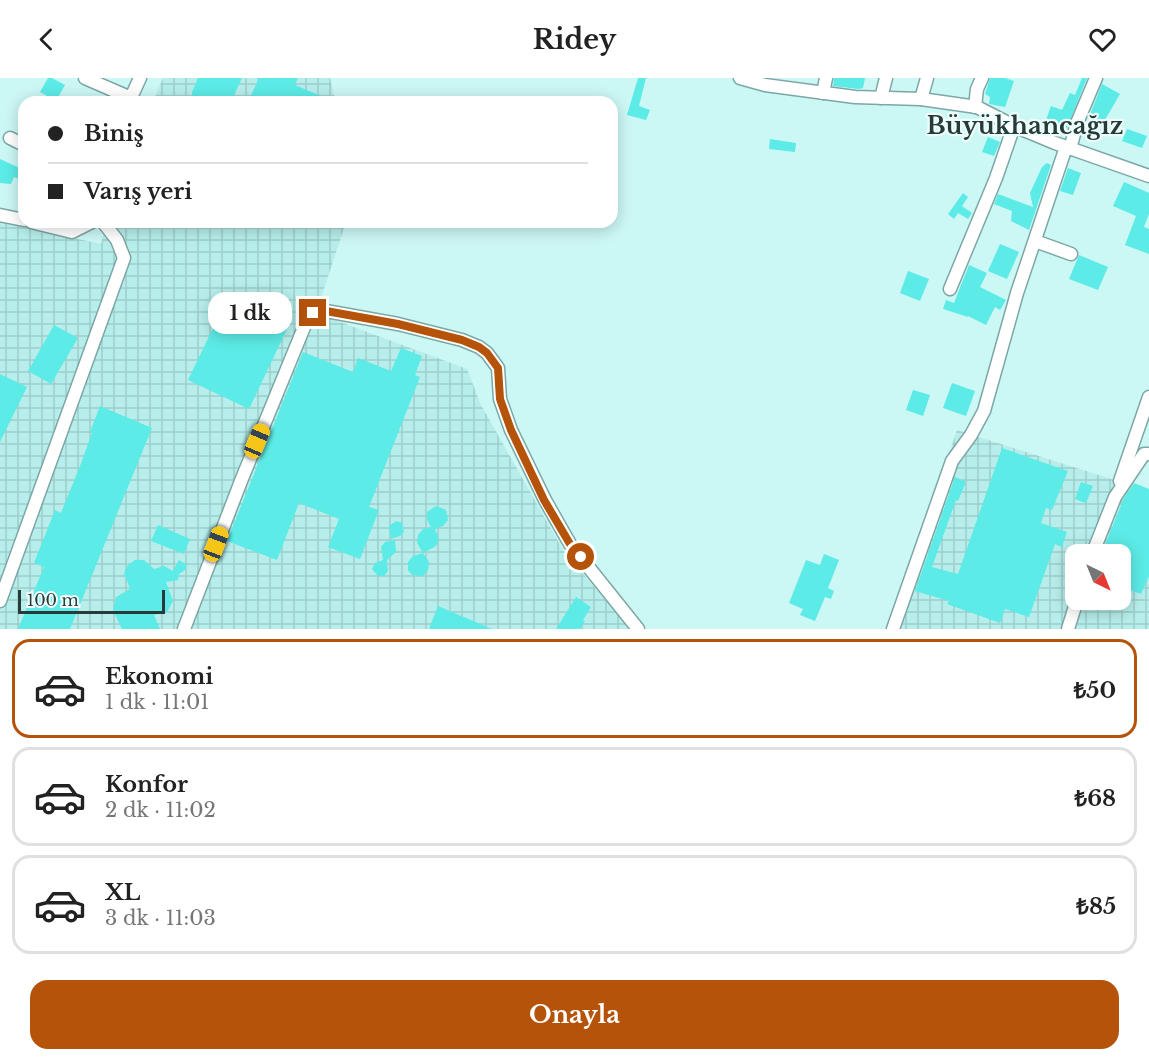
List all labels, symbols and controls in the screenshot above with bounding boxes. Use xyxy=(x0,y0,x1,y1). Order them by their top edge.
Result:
icon: back xyxy=(30,23,63,56)
text: Ridey xyxy=(533,23,616,56)
icon: heart xyxy=(1086,23,1119,56)
district label: Büyükhancağız xyxy=(927,111,1123,140)
text: Biniş xyxy=(84,120,144,147)
text: Varış yeri xyxy=(84,178,192,205)
callout: 1 dk xyxy=(208,292,292,334)
route end xyxy=(299,299,326,326)
text: 1 dk xyxy=(229,301,271,325)
car xyxy=(242,421,272,461)
car xyxy=(201,524,231,564)
route start xyxy=(567,543,594,570)
north arrow xyxy=(1065,544,1131,610)
map controls xyxy=(1065,544,1131,610)
scale bar xyxy=(18,587,165,614)
text: 100 m xyxy=(27,590,79,610)
icon: car xyxy=(33,662,87,716)
text: Ekonomi xyxy=(105,663,213,690)
text: ₺50 xyxy=(1074,677,1116,704)
text: 1 dk · 11:01 xyxy=(105,690,209,714)
icon: car xyxy=(33,770,87,824)
text: Konfor xyxy=(105,771,188,798)
text: ₺68 xyxy=(1075,785,1116,812)
text: 2 dk · 11:02 xyxy=(105,798,216,822)
icon: car xyxy=(33,878,87,932)
text: XL xyxy=(105,879,140,906)
text: ₺85 xyxy=(1076,893,1116,920)
text: 3 dk · 11:03 xyxy=(105,906,216,930)
button: Onayla xyxy=(30,980,1119,1049)

